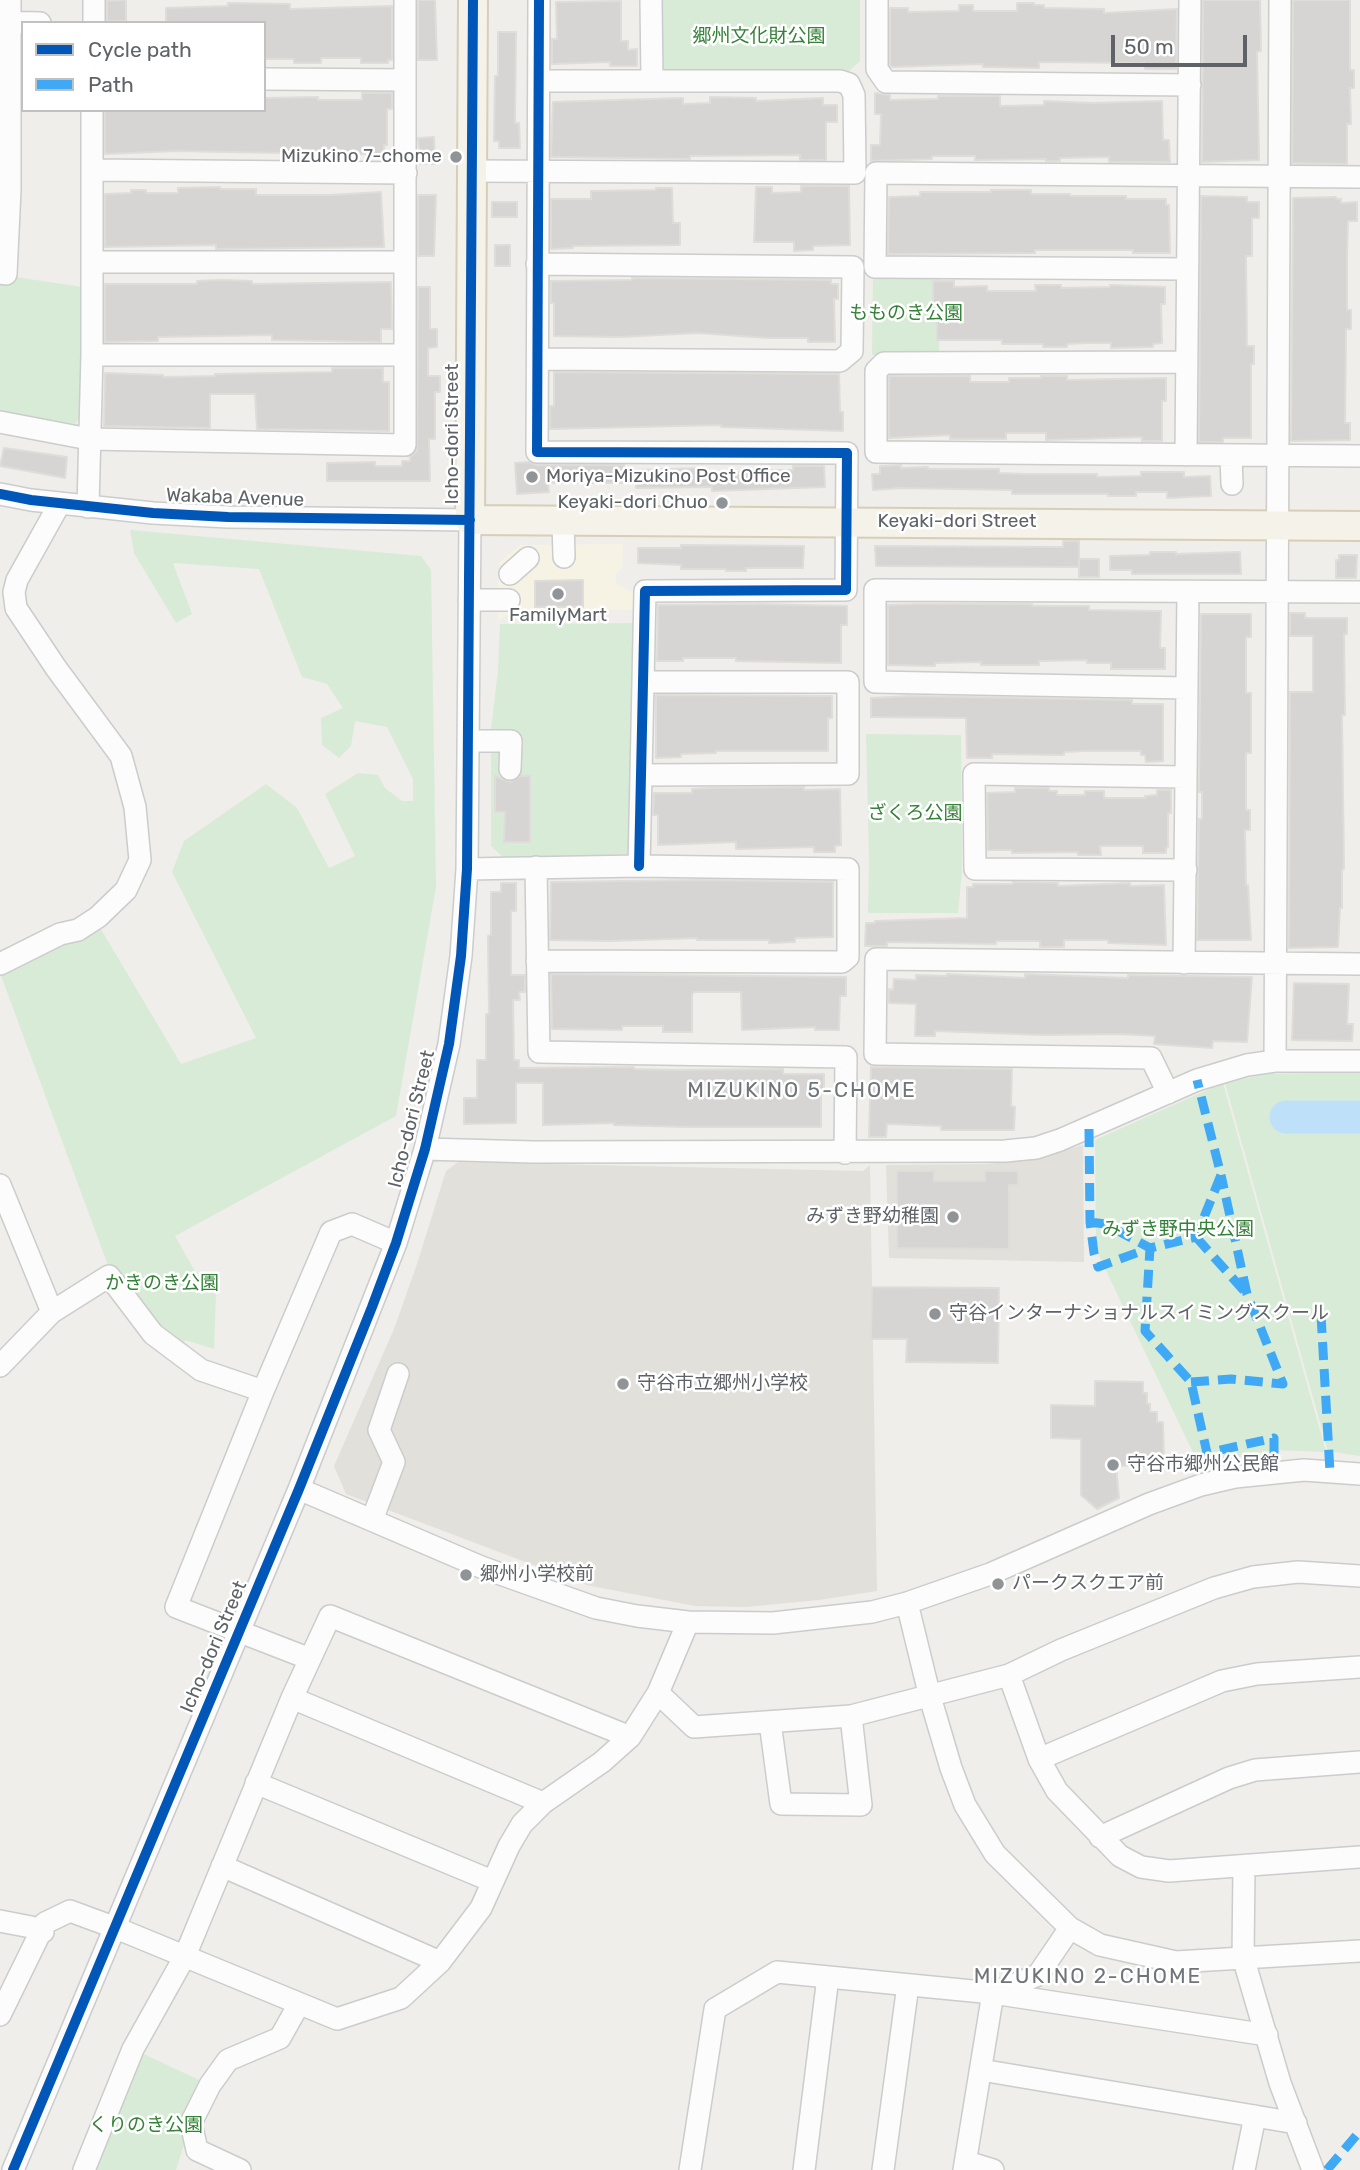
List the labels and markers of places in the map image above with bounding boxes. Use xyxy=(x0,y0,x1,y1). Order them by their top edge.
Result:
place label: Mizukino 7-chome xyxy=(281,146,442,168)
marker: Mizukino 7-chome xyxy=(448,149,464,165)
place label: Moriya-Mizukino Post Office xyxy=(546,466,791,488)
marker: Moriya-Mizukino Post Office xyxy=(524,469,540,485)
place label: Keyaki-dori Chuo xyxy=(557,492,708,514)
marker: Keyaki-dori Chuo xyxy=(714,495,730,511)
marker: FamilyMart xyxy=(550,586,566,602)
place label: FamilyMart xyxy=(509,605,607,627)
place label: みずき野幼稚園 xyxy=(806,1206,939,1228)
marker: みずき野幼稚園 xyxy=(945,1209,961,1225)
place label: 守谷インターナショナルスイミングスクール xyxy=(949,1303,1329,1325)
marker: 守谷インターナショナルスイミングスクール xyxy=(927,1306,943,1322)
place label: 守谷市立郷州小学校 xyxy=(637,1373,808,1395)
marker: 守谷市立郷州小学校 xyxy=(615,1376,631,1392)
place label: 守谷市郷州公民館 xyxy=(1127,1454,1279,1476)
marker: 守谷市郷州公民館 xyxy=(1105,1457,1121,1473)
place label: 郷州小学校前 xyxy=(480,1564,594,1586)
marker: 郷州小学校前 xyxy=(458,1567,474,1583)
place label: パークスクエア前 xyxy=(1012,1573,1164,1595)
marker: パークスクエア前 xyxy=(990,1576,1006,1592)

